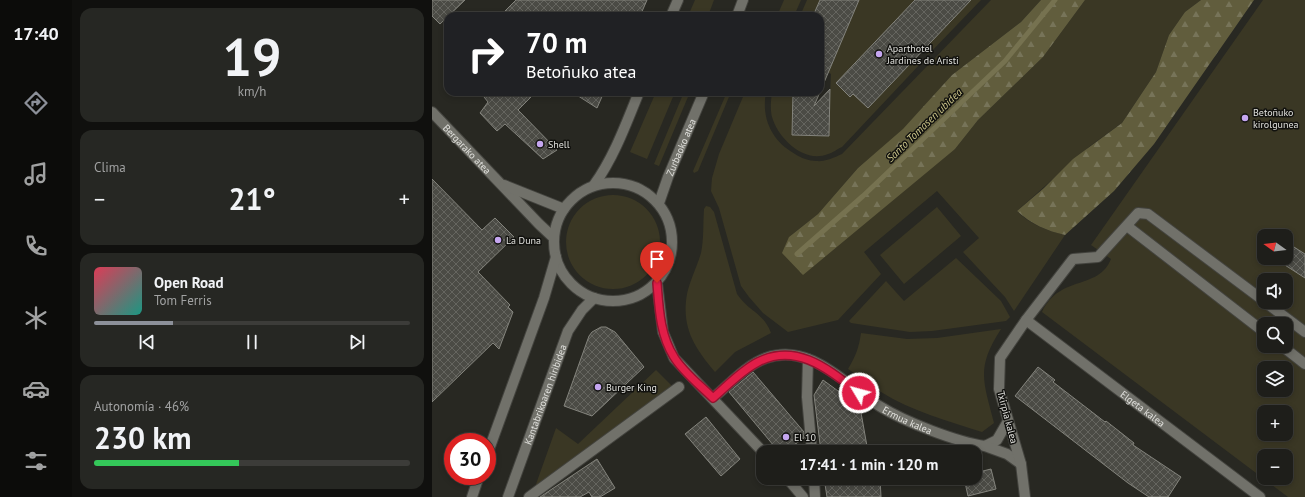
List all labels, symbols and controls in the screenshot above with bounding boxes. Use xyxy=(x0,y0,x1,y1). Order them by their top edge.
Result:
text: 17:40 xyxy=(13,22,59,45)
text: 19 xyxy=(223,23,281,90)
text: 70 m xyxy=(526,24,587,61)
icon: right xyxy=(460,28,512,80)
place label: Aparthotel Jardines de Aristi xyxy=(886,42,959,67)
marker: Aparthotel Jardines de Aristi xyxy=(874,49,884,59)
text: Betoñuko atea xyxy=(526,60,637,83)
text: km/h xyxy=(238,83,266,100)
water label: Santo Tomasen ubidea xyxy=(883,85,965,165)
icon: directions xyxy=(22,89,50,117)
place label: Betoñuko kirolgunea xyxy=(1253,106,1298,131)
marker: Betoñuko kirolgunea xyxy=(1240,113,1250,123)
street label: Zurbaoko atea xyxy=(663,117,699,178)
street label: Bergarako atea xyxy=(440,122,494,177)
place label: Shell xyxy=(548,138,570,151)
marker: Shell xyxy=(535,139,545,149)
text: Clima xyxy=(94,159,126,176)
icon: music xyxy=(22,160,50,188)
text: 21° xyxy=(228,179,276,218)
text: − xyxy=(94,185,105,213)
text: + xyxy=(399,185,410,213)
north arrow xyxy=(1257,229,1293,265)
map controls xyxy=(1257,229,1293,485)
icon: phone xyxy=(22,232,50,260)
place label: La Duna xyxy=(506,234,541,247)
marker: La Duna xyxy=(493,235,503,245)
pin xyxy=(640,242,674,283)
icon: arrive xyxy=(646,248,668,270)
text: Open Road xyxy=(154,273,224,292)
button: sound xyxy=(1257,273,1293,309)
text: Tom Ferris xyxy=(154,292,212,309)
icon: climate xyxy=(22,304,50,332)
button: search xyxy=(1257,317,1293,353)
icon: previous xyxy=(136,331,158,353)
icon: pause xyxy=(241,331,263,353)
icon: next xyxy=(346,331,368,353)
street label: Kantabrikoaren hiribidea xyxy=(521,343,570,447)
button: layers xyxy=(1257,361,1293,397)
position arrow xyxy=(838,372,880,414)
icon: car xyxy=(22,375,50,403)
place label: Burger King xyxy=(606,381,657,394)
marker: Burger King xyxy=(593,382,603,392)
street label: Elgeta kalea xyxy=(1118,388,1167,430)
street label: Txirpia kalea xyxy=(994,389,1021,445)
text: Autonomía · 46% xyxy=(94,398,189,415)
street label: Ermua kalea xyxy=(880,403,934,437)
button: + xyxy=(1257,405,1293,441)
text: 230 km xyxy=(94,418,192,457)
place label: El 10 xyxy=(794,431,816,444)
marker: El 10 xyxy=(781,432,791,442)
speed limit sign: 30 xyxy=(444,433,496,485)
icon: filters xyxy=(22,447,50,475)
button: − xyxy=(1257,449,1293,485)
text: 17:41 · 1 min · 120 m xyxy=(800,455,938,474)

